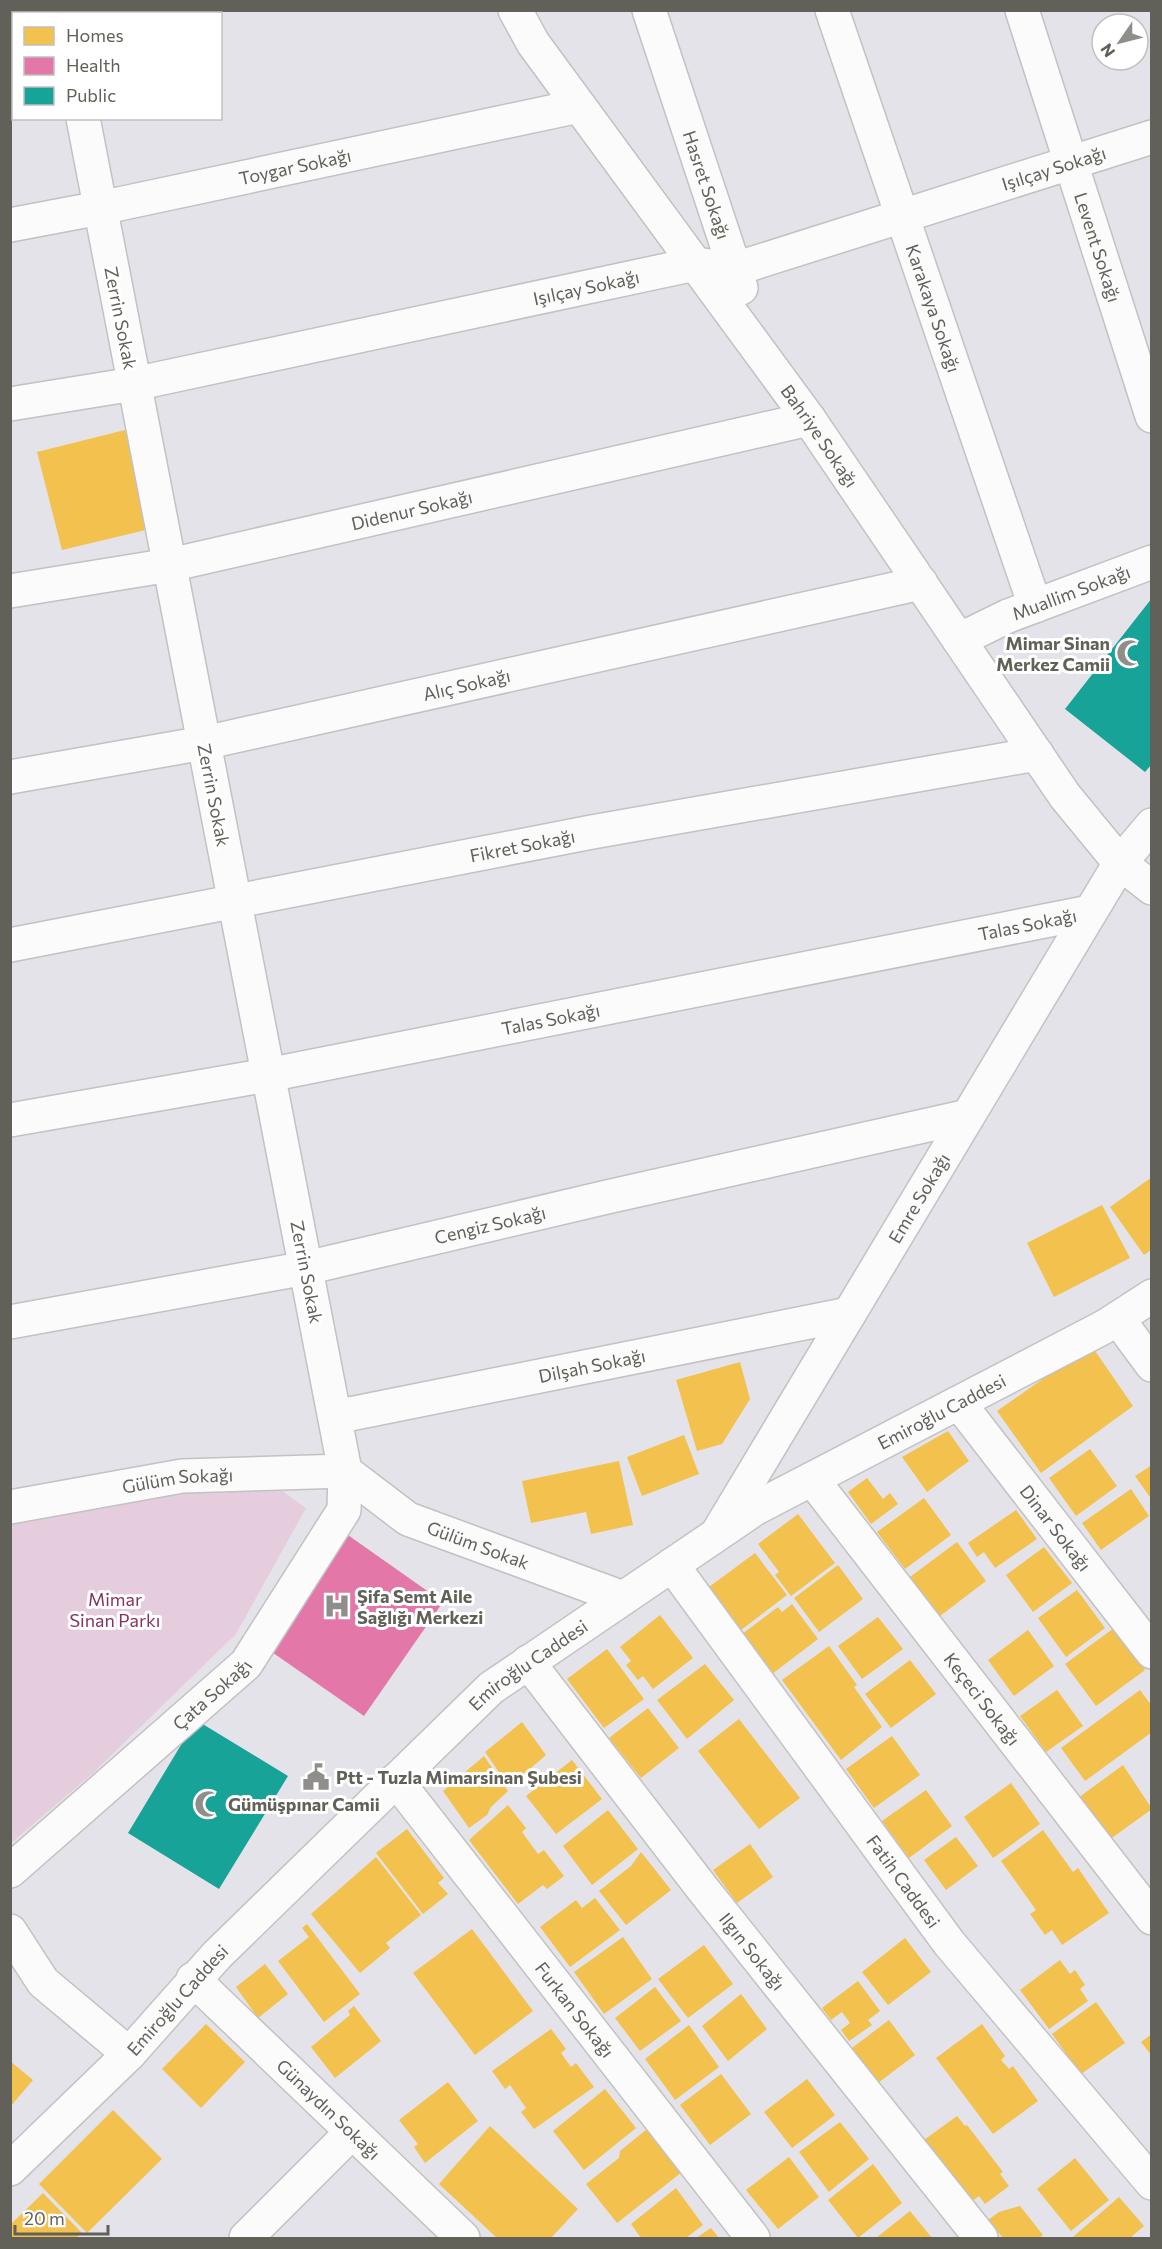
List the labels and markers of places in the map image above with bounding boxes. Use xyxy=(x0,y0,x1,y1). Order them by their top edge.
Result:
place label: Mimar Sinan Merkez Camii xyxy=(996,632,1110,675)
mosque icon: Mimar Sinan Merkez Camii xyxy=(1115,638,1145,668)
place label: Şifa Semt Aile Sağlığı Merkezi xyxy=(357,1585,483,1628)
hospital icon: Şifa Semt Aile Sağlığı Merkezi xyxy=(322,1591,352,1621)
public building icon: Ptt - Tuzla Mimarsinan Şubesi xyxy=(301,1762,331,1792)
place label: Ptt - Tuzla Mimarsinan Şubesi xyxy=(336,1766,582,1788)
mosque icon: Gümüşpınar Camii xyxy=(193,1789,223,1819)
place label: Gümüşpınar Camii xyxy=(228,1793,380,1815)

